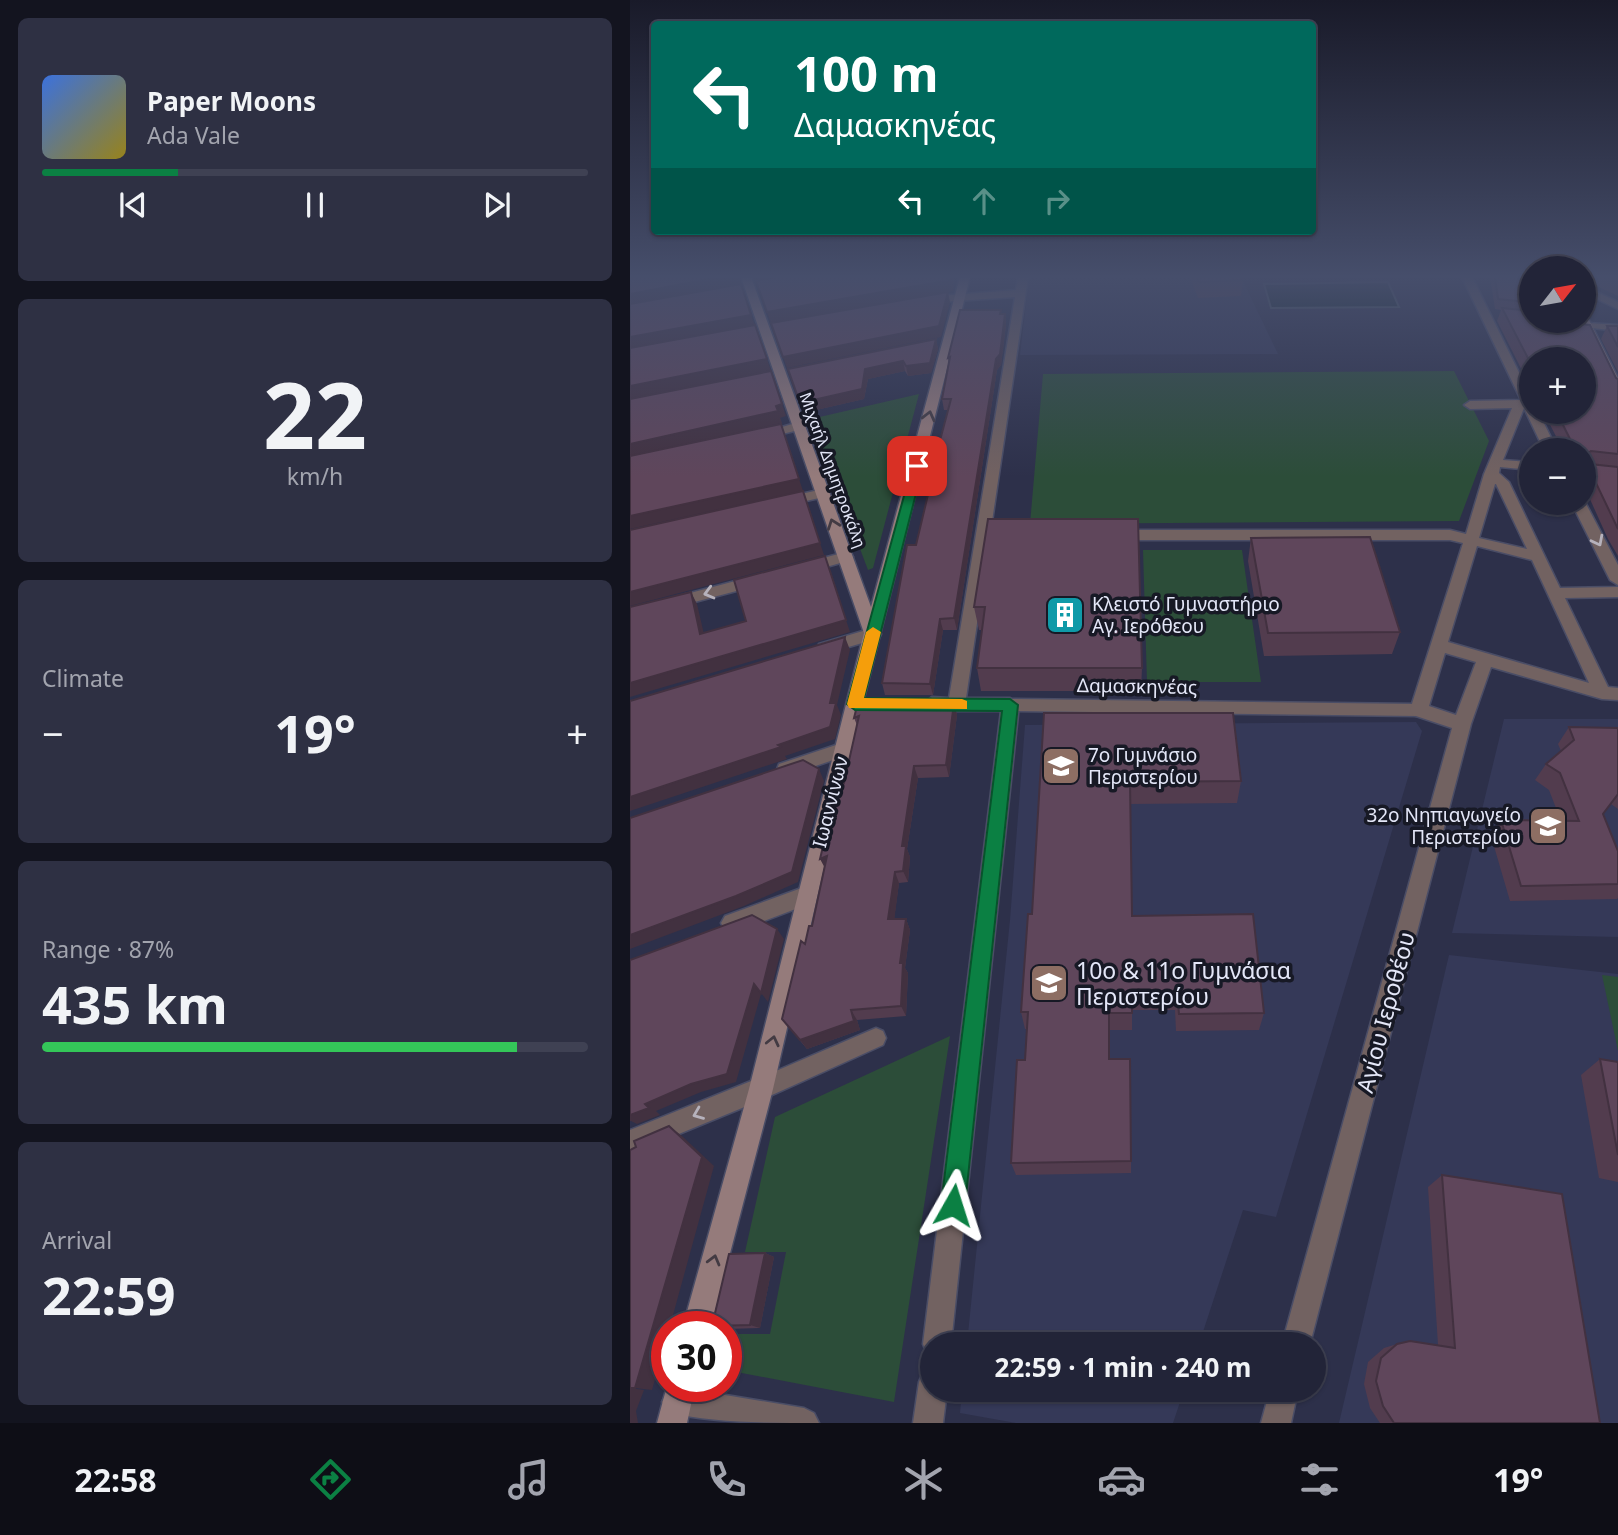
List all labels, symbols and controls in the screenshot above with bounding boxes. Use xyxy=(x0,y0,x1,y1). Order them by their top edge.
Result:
text: 100 m xyxy=(794,40,939,106)
icon: left xyxy=(679,49,770,140)
text: Paper Moons xyxy=(147,83,316,119)
text: Δαμασκηνέας xyxy=(794,103,996,146)
text: Ada Vale xyxy=(147,119,240,151)
icon: left xyxy=(892,182,930,220)
icon: ahead xyxy=(965,182,1003,220)
icon: right xyxy=(1038,182,1076,220)
icon: previous xyxy=(114,186,152,224)
icon: pause xyxy=(296,186,334,224)
icon: next xyxy=(478,186,516,224)
north arrow xyxy=(1519,256,1596,332)
map controls xyxy=(1519,256,1596,515)
button: + xyxy=(1519,347,1596,424)
text: 22 xyxy=(263,352,367,476)
street label: Μιχαήλ Δημητροκάλη xyxy=(795,389,871,551)
one-way arrow xyxy=(921,410,935,422)
pin xyxy=(887,436,947,496)
button: − xyxy=(1519,438,1596,515)
icon: arrive xyxy=(898,447,936,485)
text: km/h xyxy=(287,460,343,492)
one-way arrow xyxy=(828,518,842,530)
one-way arrow xyxy=(1590,534,1603,546)
one-way arrow xyxy=(703,585,715,599)
place label: Κλειστό Γυμναστήριο Αγ. Ιερόθεου xyxy=(1092,591,1280,639)
building icon: Κλειστό Γυμναστήριο Αγ. Ιερόθεου xyxy=(1044,594,1086,636)
text: Climate xyxy=(42,662,124,694)
street label: Δαμασκηνέας xyxy=(1077,672,1197,700)
text: 19° xyxy=(274,697,356,768)
text: − xyxy=(42,707,64,759)
text: + xyxy=(566,707,588,759)
place label: 7ο Γυμνάσιο Περιστερίου xyxy=(1088,742,1198,790)
school or university icon: 7ο Γυμνάσιο Περιστερίου xyxy=(1040,745,1082,787)
street label: Ιωαννίνων xyxy=(806,753,854,850)
place label: 32ο Νηπιαγωγείο Περιστερίου xyxy=(1366,802,1521,850)
school or university icon: 32ο Νηπιαγωγείο Περιστερίου xyxy=(1527,805,1569,847)
street label: Αγίου Ιεροθέου xyxy=(1348,928,1422,1096)
text: Range · 87% xyxy=(42,933,174,965)
place label: 10ο & 11ο Γυμνάσια Περιστερίου xyxy=(1076,954,1291,1012)
school or university icon: 10ο & 11ο Γυμνάσια Περιστερίου xyxy=(1028,962,1070,1004)
text: 435 km xyxy=(42,968,228,1039)
one-way arrow xyxy=(764,1035,779,1047)
one-way arrow xyxy=(693,1106,705,1120)
position arrow xyxy=(916,1168,990,1242)
text: Arrival xyxy=(42,1224,112,1256)
one-way arrow xyxy=(706,1255,720,1267)
text: 22:59 xyxy=(42,1259,176,1330)
speed limit sign: 30 xyxy=(651,1311,742,1402)
text: 22:59 · 1 min · 240 m xyxy=(995,1349,1251,1385)
icon: directions xyxy=(306,1455,355,1504)
icon: music xyxy=(504,1455,553,1504)
icon: phone xyxy=(702,1455,751,1504)
icon: climate xyxy=(899,1455,948,1504)
icon: car xyxy=(1097,1455,1146,1504)
icon: filters xyxy=(1295,1455,1344,1504)
text: 22:58 xyxy=(74,1458,157,1501)
text: 19° xyxy=(1493,1458,1543,1501)

